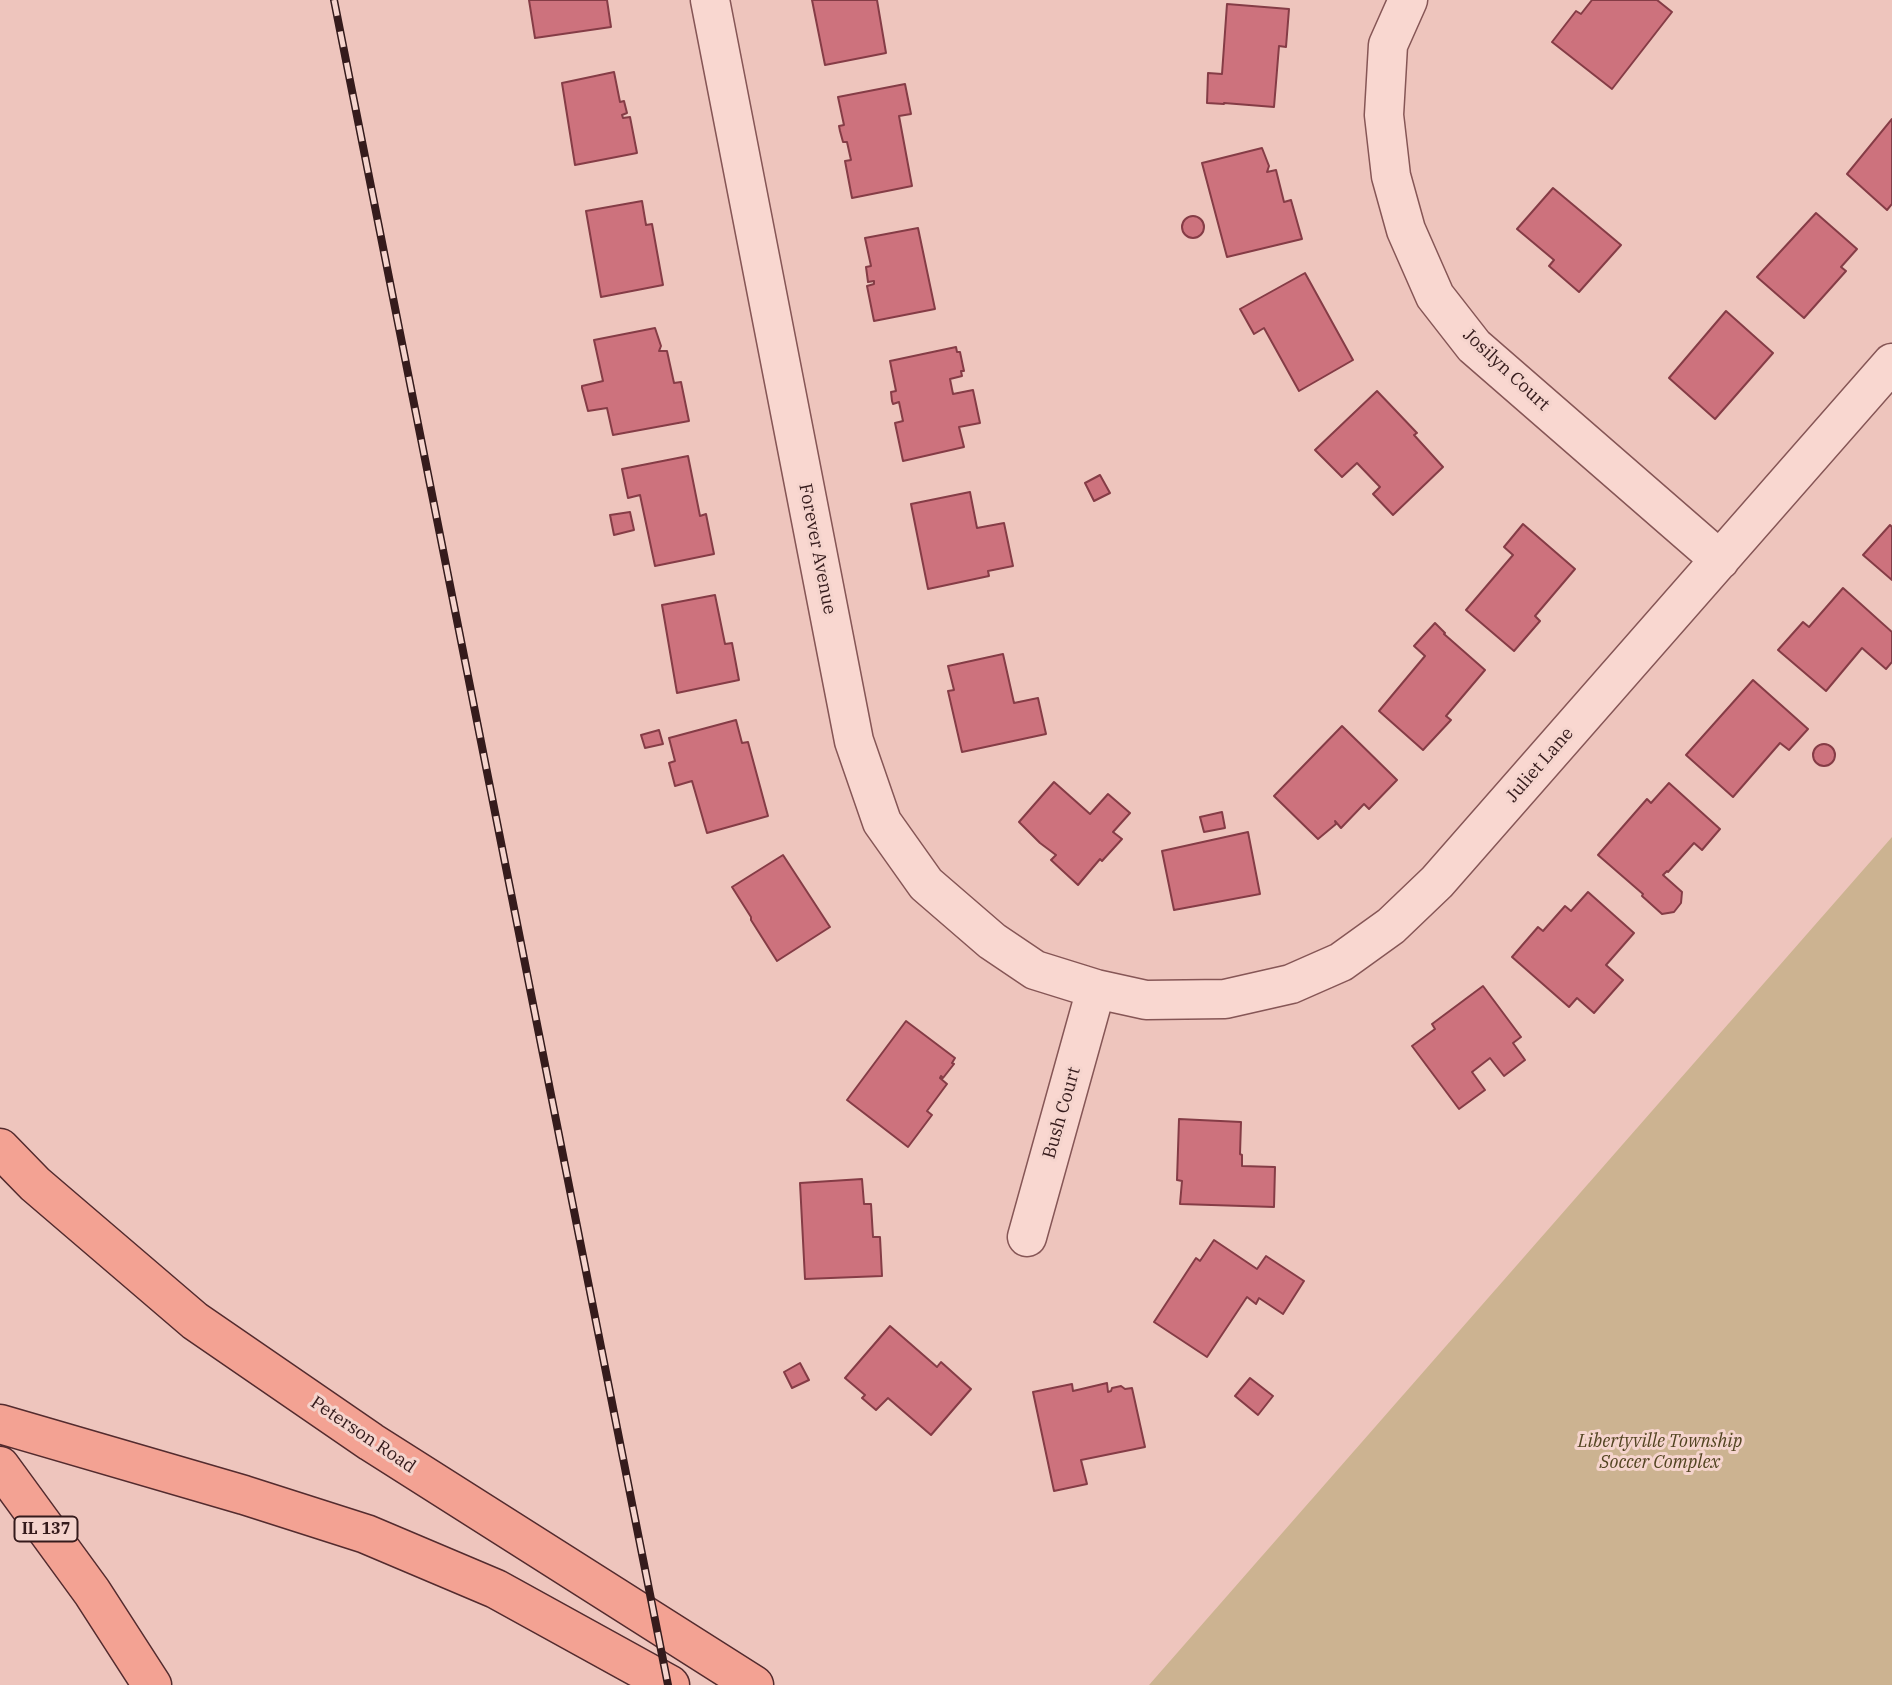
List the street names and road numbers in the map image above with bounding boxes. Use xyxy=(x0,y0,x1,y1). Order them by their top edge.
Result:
street label: Josilyn Court xyxy=(1458,324,1554,416)
street label: Forever Avenue xyxy=(794,482,840,616)
street label: Juliet Lane xyxy=(1502,723,1578,807)
street label: Bush Court xyxy=(1039,1065,1085,1161)
street label: Peterson Road xyxy=(306,1392,420,1478)
road number: IL 137 xyxy=(14,1516,78,1541)

